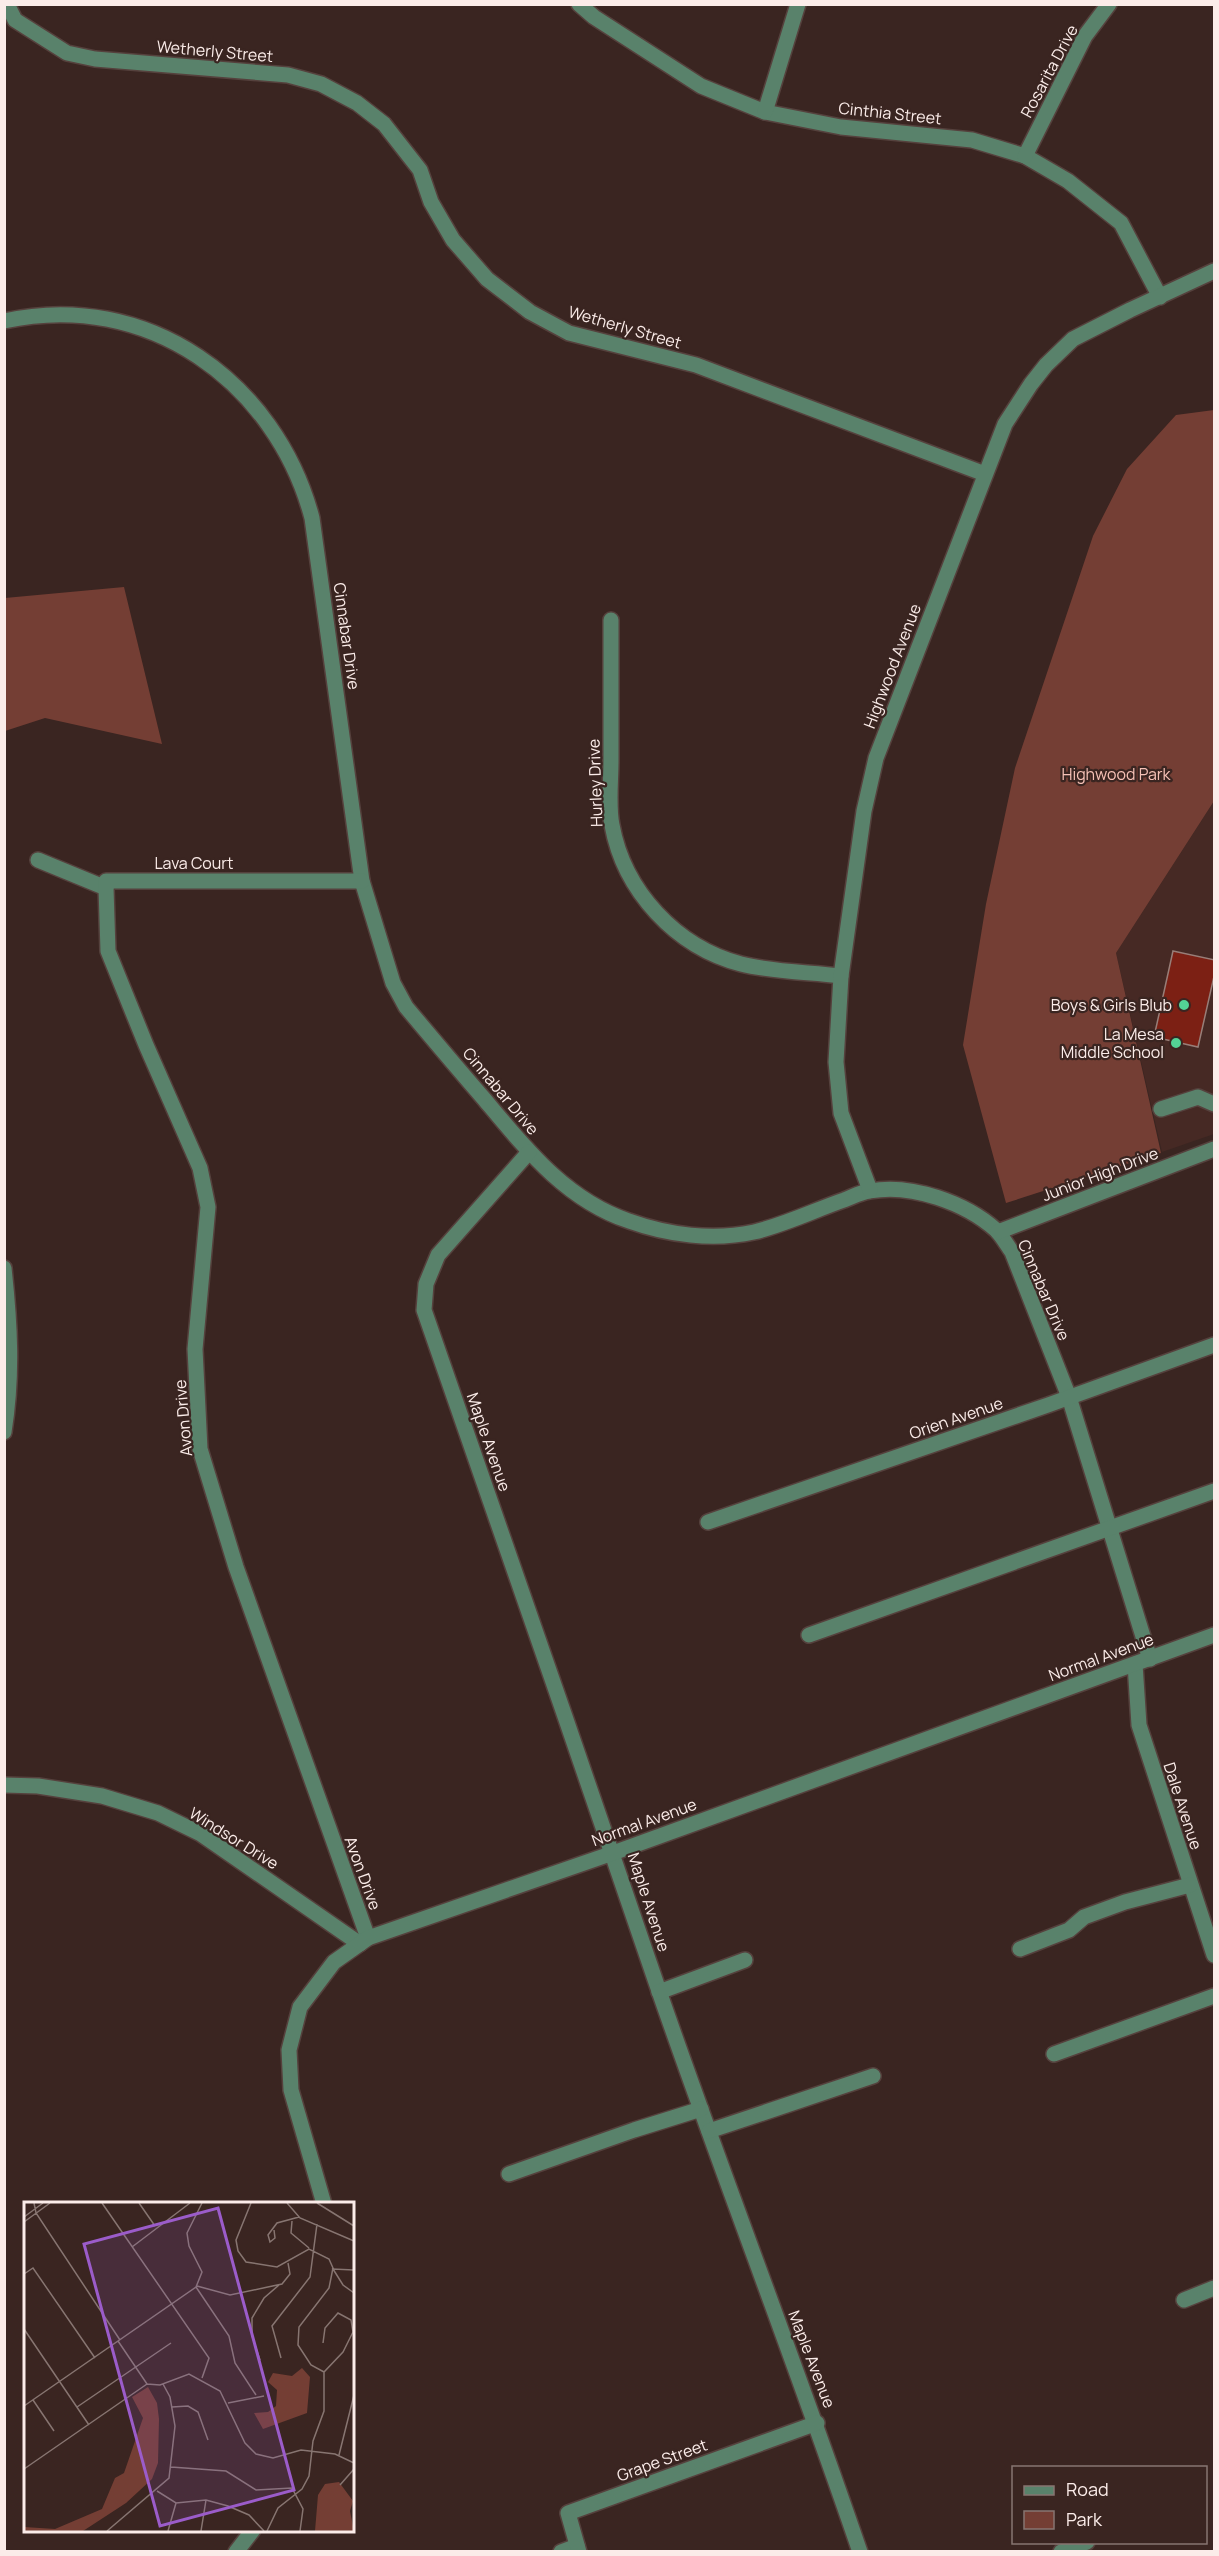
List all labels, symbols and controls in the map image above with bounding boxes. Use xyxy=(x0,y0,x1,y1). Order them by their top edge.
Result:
street label: Rosarita Drive xyxy=(1015,21,1083,121)
street label: Wetherly Street xyxy=(156,35,274,67)
street label: Cinthia Street xyxy=(837,97,943,129)
street label: Wetherly Street xyxy=(566,300,684,354)
street label: Cinnabar Drive xyxy=(329,581,365,691)
street label: Highwood Avenue xyxy=(858,600,926,732)
street label: Hurley Drive xyxy=(582,739,608,827)
park label: Highwood Park xyxy=(1061,763,1172,785)
street label: Lava Court xyxy=(154,852,234,874)
place label: Boys & Girls Blub xyxy=(1051,994,1172,1016)
marker: Boys & Girls Blub xyxy=(1177,998,1191,1012)
place label: La Mesa Middle School xyxy=(1061,1023,1164,1063)
marker: La Mesa Middle School xyxy=(1169,1036,1183,1050)
street label: Cinnabar Drive xyxy=(458,1043,544,1139)
street label: Junior High Drive xyxy=(1039,1142,1161,1206)
street label: Cinnabar Drive xyxy=(1013,1236,1075,1344)
street label: Avon Drive xyxy=(169,1379,197,1457)
street label: Maple Avenue xyxy=(462,1390,516,1494)
street label: Orien Avenue xyxy=(906,1392,1006,1444)
street label: Normal Avenue xyxy=(1045,1628,1157,1686)
street label: Dale Avenue xyxy=(1159,1759,1207,1853)
street label: Normal Avenue xyxy=(588,1793,700,1851)
street label: Windsor Drive xyxy=(185,1802,283,1874)
street label: Avon Drive xyxy=(340,1833,386,1913)
street label: Maple Avenue xyxy=(623,1850,675,1954)
inset map xyxy=(24,2202,354,2532)
street label: Maple Avenue xyxy=(783,2307,841,2411)
street label: Grape Street xyxy=(614,2433,710,2487)
legend xyxy=(1012,2466,1207,2544)
text: Road xyxy=(1066,2477,1109,2501)
text: Park xyxy=(1066,2507,1103,2531)

